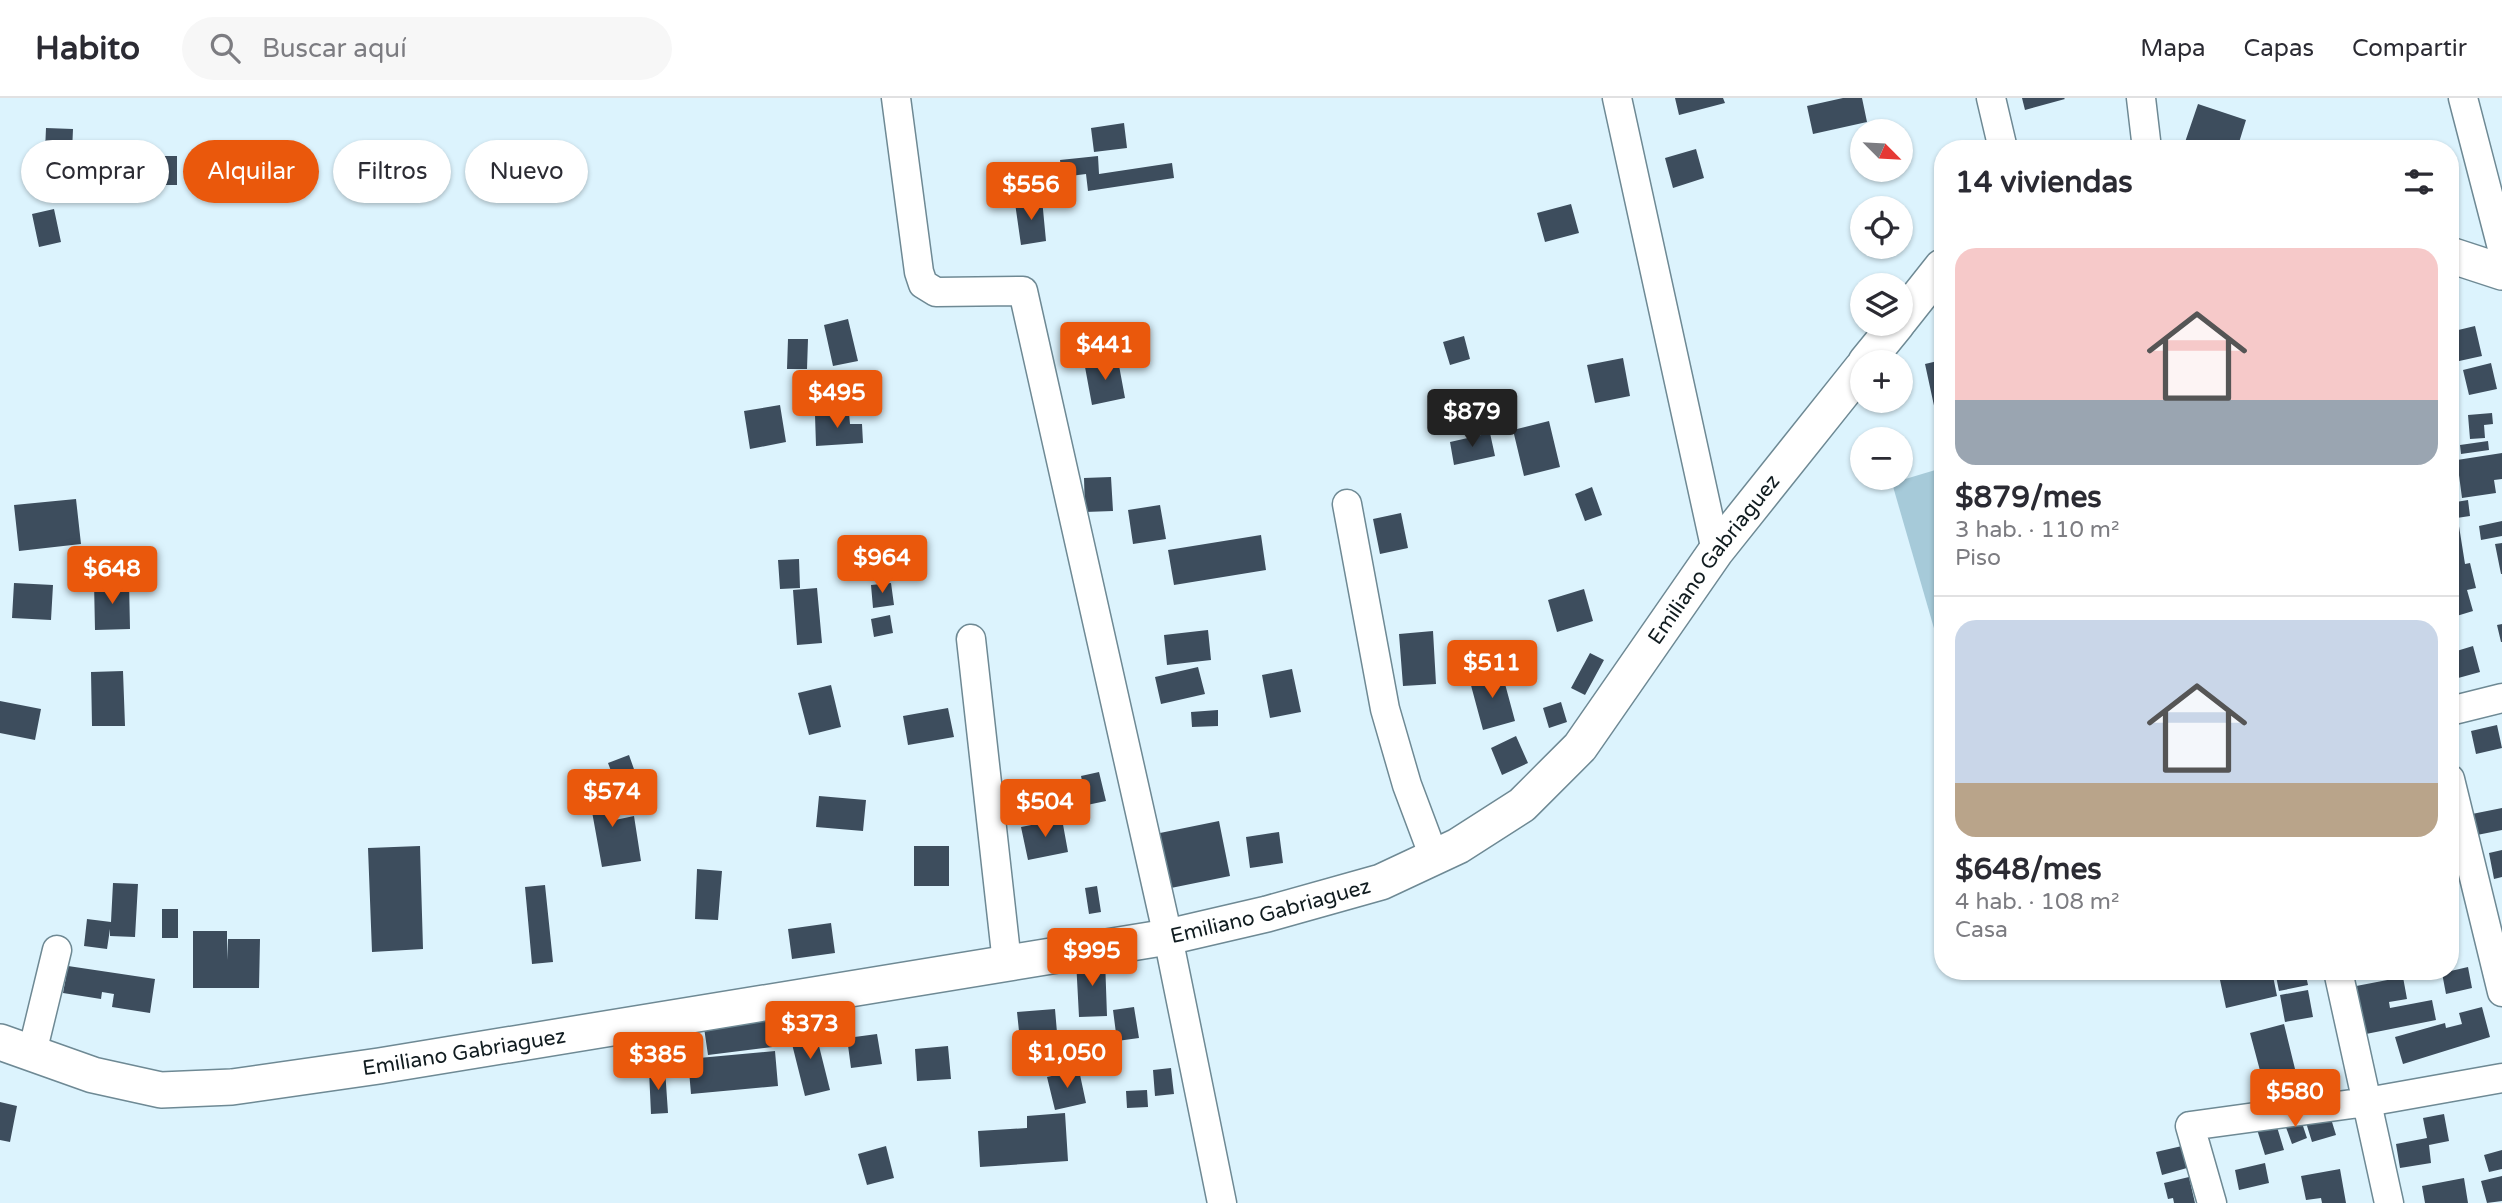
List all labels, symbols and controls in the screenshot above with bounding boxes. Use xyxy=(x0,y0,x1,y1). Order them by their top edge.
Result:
search box xyxy=(182,17,672,80)
text: Habito xyxy=(35,29,140,68)
icon: search xyxy=(206,29,244,67)
text: Buscar aquí xyxy=(262,33,407,64)
text: Mapa xyxy=(2140,34,2206,63)
text: Capas xyxy=(2244,34,2314,63)
text: Compartir xyxy=(2352,34,2467,63)
north arrow xyxy=(1850,119,1913,182)
map controls xyxy=(1850,119,1913,490)
chip: Comprar xyxy=(21,140,169,203)
chip: Alquilar xyxy=(183,140,319,203)
chip: Filtros xyxy=(333,140,451,203)
chip: Nuevo xyxy=(465,140,588,203)
pin: $556 xyxy=(990,162,1072,222)
icon: filters xyxy=(2400,163,2438,201)
text: 14 viviendas xyxy=(1955,164,2133,201)
text: $556 xyxy=(1002,171,1060,199)
button: locate xyxy=(1850,196,1913,259)
button: layers xyxy=(1850,273,1913,336)
icon: home xyxy=(2134,293,2260,419)
pin: $441 xyxy=(1064,322,1146,382)
text: $441 xyxy=(1076,331,1134,359)
button: + xyxy=(1850,350,1913,413)
pin: $495 xyxy=(796,370,878,430)
text: $495 xyxy=(808,379,866,407)
pin: $879 xyxy=(1431,390,1513,449)
text: $879 xyxy=(1443,398,1501,426)
button: − xyxy=(1850,427,1913,490)
street label: Emiliano Gabriaguez xyxy=(1643,469,1785,649)
text: $879/mes xyxy=(1955,479,2102,516)
text: 3 hab. · 110 m² xyxy=(1955,516,2120,544)
pin: $964 xyxy=(841,536,923,595)
text: $964 xyxy=(853,544,911,572)
text: Piso xyxy=(1955,544,2001,572)
pin: $648 xyxy=(71,546,153,606)
text: $648 xyxy=(83,555,141,583)
pin: $511 xyxy=(1451,640,1533,700)
text: $511 xyxy=(1463,649,1521,677)
icon: home xyxy=(2134,665,2260,791)
pin: $574 xyxy=(571,770,653,829)
text: $574 xyxy=(583,778,641,806)
pin: $504 xyxy=(1004,780,1086,839)
text: $504 xyxy=(1016,788,1074,816)
text: $648/mes xyxy=(1955,851,2102,888)
street label: Emiliano Gabriaguez xyxy=(1168,874,1373,949)
text: 4 hab. · 108 m² xyxy=(1955,888,2120,916)
text: Casa xyxy=(1955,916,2008,944)
pin: $995 xyxy=(1051,928,1133,988)
text: $995 xyxy=(1063,937,1121,965)
pin: $373 xyxy=(769,1002,851,1061)
text: $373 xyxy=(781,1010,839,1038)
street label: Emiliano Gabriaguez xyxy=(361,1024,568,1081)
pin: $1,050 xyxy=(1010,1030,1124,1090)
pin: $385 xyxy=(617,1032,699,1092)
text: $1,050 xyxy=(1028,1039,1106,1067)
text: $385 xyxy=(629,1041,687,1069)
pin: $580 xyxy=(2254,1070,2336,1129)
text: $580 xyxy=(2266,1078,2324,1106)

